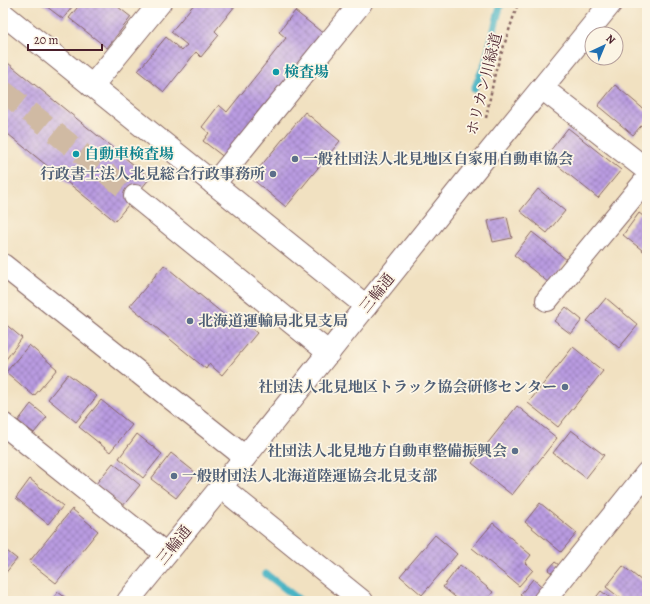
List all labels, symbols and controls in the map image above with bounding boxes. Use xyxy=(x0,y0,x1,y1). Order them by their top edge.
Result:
scale bar xyxy=(28,26,102,52)
north arrow xyxy=(584,26,624,66)
street label: ホリカン川緑道 xyxy=(462,31,506,137)
text: N xyxy=(603,31,619,47)
text: 20 m xyxy=(34,32,58,48)
place label: 検査場 xyxy=(284,62,329,82)
marker: 検査場 xyxy=(271,67,281,77)
place label: 自動車検査場 xyxy=(84,144,174,164)
marker: 自動車検査場 xyxy=(71,149,81,159)
place label: 一般社団法人北見地区自家用自動車協会 xyxy=(303,149,573,169)
marker: 一般社団法人北見地区自家用自動車協会 xyxy=(290,154,300,164)
place label: 行政書士法人北見総合行政事務所 xyxy=(40,164,265,184)
marker: 行政書士法人北見総合行政事務所 xyxy=(268,169,278,179)
street label: 三輪通 xyxy=(355,269,399,317)
place label: 北海道運輸局北見支局 xyxy=(198,311,348,331)
marker: 北海道運輸局北見支局 xyxy=(185,316,195,326)
place label: 社団法人北見地区トラック協会研修センター xyxy=(258,377,557,397)
marker: 社団法人北見地区トラック協会研修センター xyxy=(560,382,570,392)
place label: 社団法人北見地方自動車整備振興会 xyxy=(267,441,507,461)
marker: 社団法人北見地方自動車整備振興会 xyxy=(510,446,520,456)
place label: 一般財団法人北海道陸運協会北見支部 xyxy=(182,466,438,486)
marker: 一般財団法人北海道陸運協会北見支部 xyxy=(169,471,179,481)
street label: 三輪通 xyxy=(152,521,196,569)

